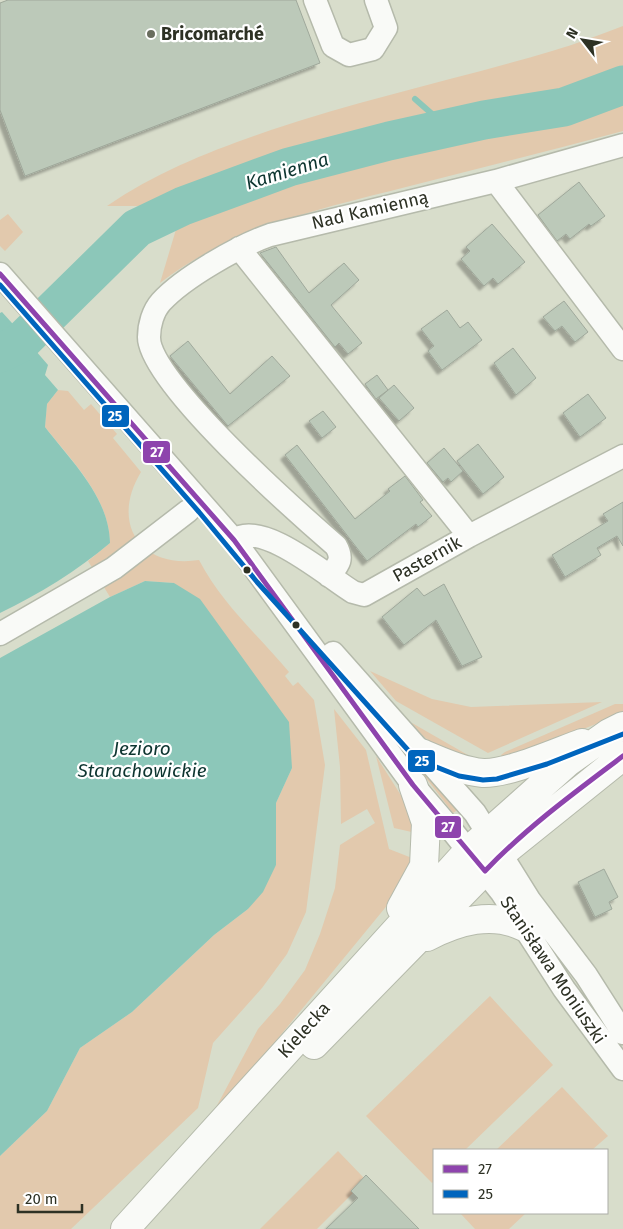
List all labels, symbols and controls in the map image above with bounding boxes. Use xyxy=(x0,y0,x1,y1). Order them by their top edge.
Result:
north arrow xyxy=(558,15,608,65)
place label: Bricomarché xyxy=(161,23,264,45)
text: N xyxy=(563,25,582,42)
marker: Bricomarché xyxy=(145,28,157,40)
water label: Kamienna xyxy=(243,147,331,195)
street label: Nad Kamienną xyxy=(310,186,430,234)
line badge: 25 xyxy=(101,404,130,428)
text: 25 xyxy=(108,408,123,425)
line badge: 27 xyxy=(142,440,171,464)
text: 27 xyxy=(150,444,164,461)
street label: Pasternik xyxy=(389,531,466,587)
unlabelled marker xyxy=(242,565,252,575)
unlabelled marker xyxy=(291,620,301,630)
water label: Jezioro Starachowickie xyxy=(76,737,207,782)
line badge: 25 xyxy=(407,749,436,773)
text: 25 xyxy=(415,753,430,770)
line badge: 27 xyxy=(434,815,462,839)
text: 27 xyxy=(441,819,455,836)
street label: Stanisława Moniuszki xyxy=(495,892,611,1048)
street label: Kielecka xyxy=(273,997,335,1063)
legend xyxy=(433,1149,608,1214)
text: 27 xyxy=(478,1160,492,1178)
scale bar xyxy=(18,1182,81,1214)
text: 25 xyxy=(478,1185,493,1203)
text: 20 m xyxy=(25,1190,58,1208)

